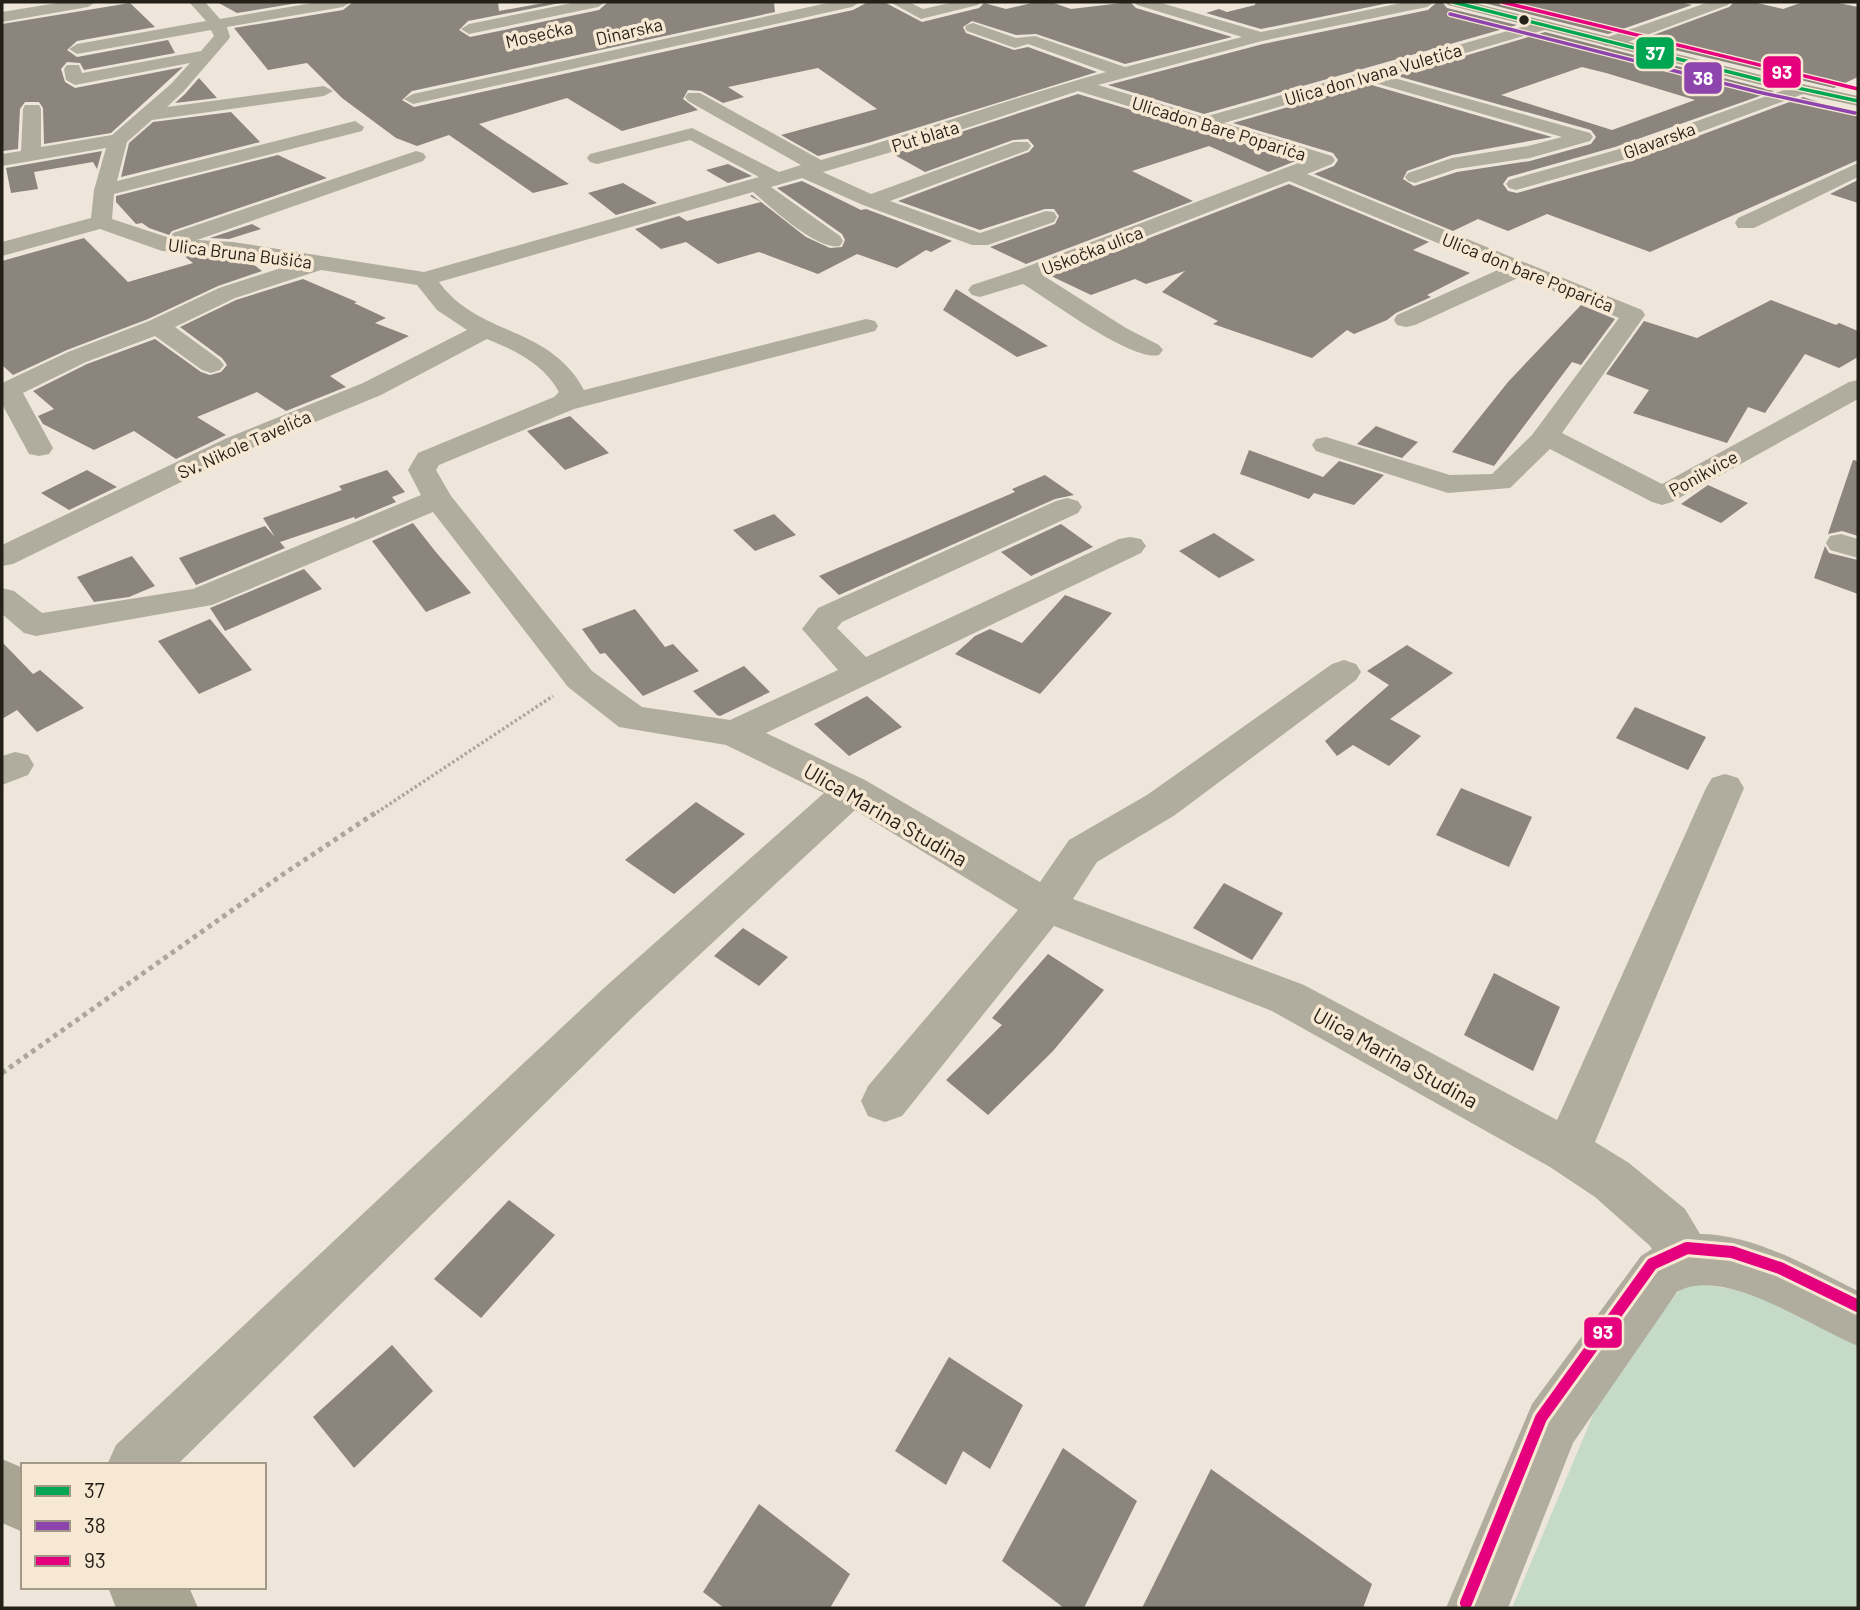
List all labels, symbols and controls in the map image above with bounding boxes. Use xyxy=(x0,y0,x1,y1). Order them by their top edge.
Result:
street label: Dinarska xyxy=(593,13,665,49)
unlabelled marker xyxy=(1517,13,1531,27)
street label: Mosećka xyxy=(503,16,575,52)
line badge: 37 xyxy=(1635,36,1675,70)
street label: Ulica don Ivana Vuletića xyxy=(1282,38,1464,110)
text: 37 xyxy=(1645,41,1665,64)
line badge: 93 xyxy=(1762,55,1802,89)
text: 93 xyxy=(1772,60,1792,83)
line badge: 38 xyxy=(1683,61,1723,95)
text: 38 xyxy=(1693,66,1713,89)
street label: Ulicadon Bare Poparića xyxy=(1129,91,1309,165)
street label: Put blata xyxy=(889,115,961,157)
street label: Glavarska xyxy=(1620,117,1698,163)
street label: Uskočka ulica xyxy=(1038,221,1146,279)
street label: Ulica don bare Poparića xyxy=(1439,227,1617,317)
street label: Ulica Bruna Bušića xyxy=(167,233,313,273)
street label: Sv. Nikole Tavelića xyxy=(174,405,314,483)
street label: Ponikvice xyxy=(1665,445,1741,501)
street label: Ulica Marina Studina xyxy=(800,757,972,871)
street label: Ulica Marina Studina xyxy=(1309,1001,1483,1113)
line badge: 93 xyxy=(1583,1316,1623,1349)
text: 93 xyxy=(1593,1320,1613,1343)
legend xyxy=(21,1463,266,1589)
text: 37 xyxy=(84,1477,105,1502)
text: 38 xyxy=(84,1512,106,1537)
text: 93 xyxy=(84,1547,106,1572)

